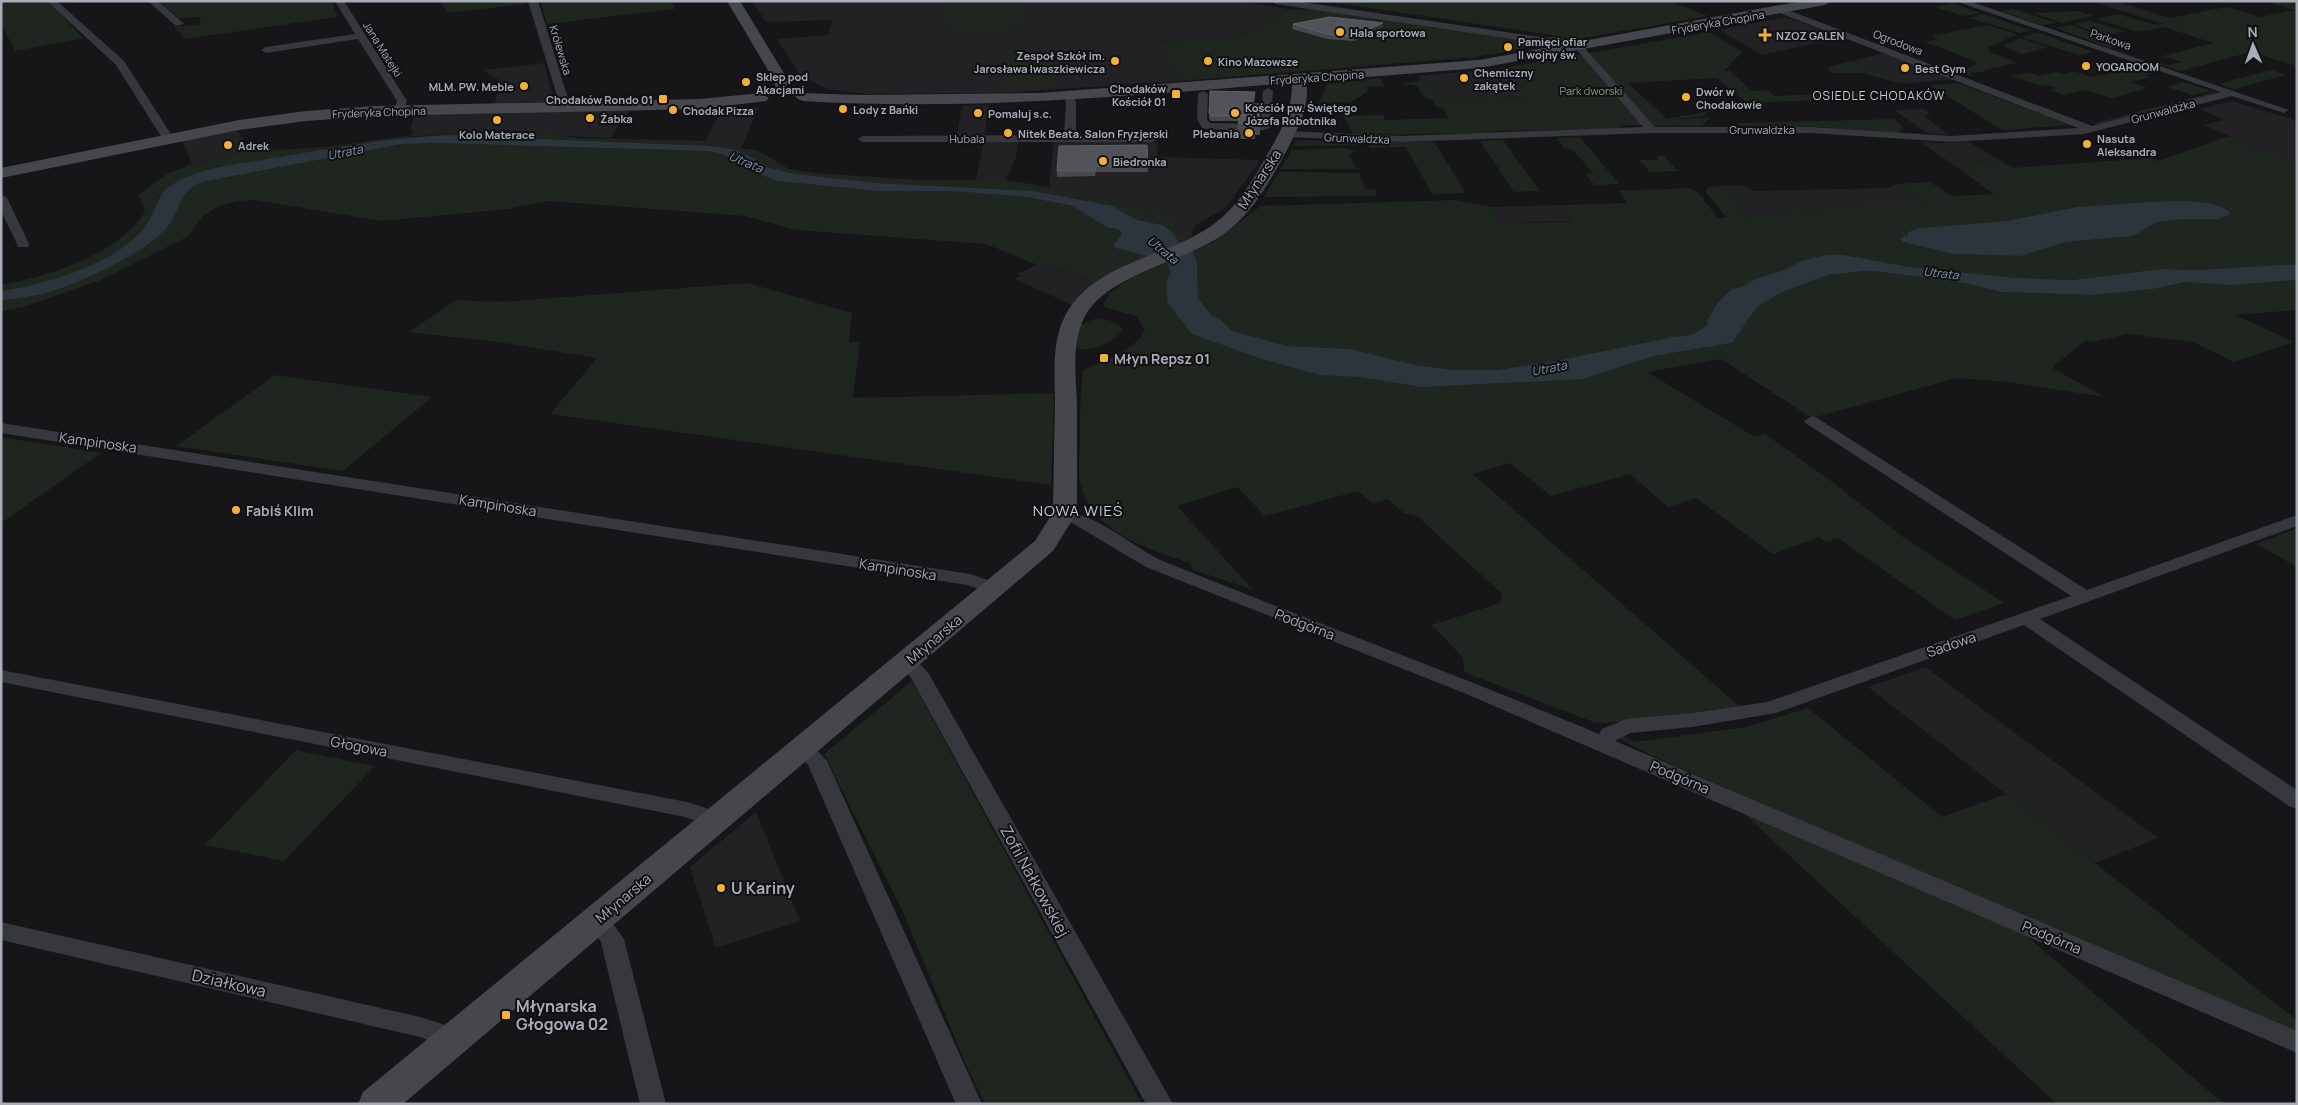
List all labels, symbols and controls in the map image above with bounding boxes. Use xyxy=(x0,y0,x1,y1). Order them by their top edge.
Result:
street label: Fryderyka Chopina xyxy=(1670,6,1766,38)
street label: Jana Matejki xyxy=(360,18,406,80)
north arrow xyxy=(2228,20,2278,70)
text: N xyxy=(2247,22,2258,41)
street label: Królewska xyxy=(546,23,576,77)
place label: Hala sportowa xyxy=(1350,25,1426,40)
street label: Parkowa xyxy=(2089,25,2133,53)
marker: Hala sportowa xyxy=(1334,26,1346,38)
street label: Ogrodowa xyxy=(1871,26,1925,58)
marker: NZOZ GALEN xyxy=(1758,28,1772,42)
place label: NZOZ GALEN xyxy=(1776,28,1844,43)
place label: Pamięci ofiar II wojny św. xyxy=(1518,34,1588,62)
marker: Pamięci ofiar II wojny św. xyxy=(1502,41,1514,53)
place label: Zespoł Szkół im. Jarosława Iwaszkiewicza xyxy=(974,48,1105,76)
place label: Kino Mazowsze xyxy=(1218,54,1299,69)
marker: Zespoł Szkół im. Jarosława Iwaszkiewicza xyxy=(1109,55,1121,67)
marker: Kino Mazowsze xyxy=(1202,55,1214,67)
place label: YOGAROOM xyxy=(2096,59,2159,74)
marker: YOGAROOM xyxy=(2080,60,2092,72)
place label: Best Gym xyxy=(1915,61,1966,76)
marker: Best Gym xyxy=(1899,62,1911,74)
place label: Chemiczny zakątek xyxy=(1474,65,1534,93)
street label: Fryderyka Chopina xyxy=(1270,66,1364,88)
place label: Sklep pod Akacjami xyxy=(756,69,808,97)
marker: Chemiczny zakątek xyxy=(1458,72,1470,84)
marker: Sklep pod Akacjami xyxy=(740,76,752,88)
place label: MLM. PW. Meble xyxy=(429,79,514,94)
marker: MLM. PW. Meble xyxy=(518,80,530,92)
place label: Chodaków Kościół 01 xyxy=(1110,81,1166,109)
park label: Park dworski xyxy=(1560,83,1622,98)
place label: Dwór w Chodakowie xyxy=(1696,84,1762,112)
district label: OSIEDLE CHODAKÓW xyxy=(1813,87,1945,104)
marker: Chodaków Kościół 01 xyxy=(1170,88,1182,100)
marker: Dwór w Chodakowie xyxy=(1680,91,1692,103)
place label: Chodaków Rondo 01 xyxy=(546,92,653,107)
marker: Chodaków Rondo 01 xyxy=(657,93,669,105)
street label: Grunwaldzka xyxy=(2129,95,2197,127)
place label: Kościół pw. Świętego Józefa Robotnika xyxy=(1245,100,1358,128)
place label: Lody z Bańki xyxy=(853,102,918,117)
street label: Fryderyka Chopina xyxy=(332,103,426,121)
place label: Chodak Pizza xyxy=(683,103,754,118)
marker: Lody z Bańki xyxy=(837,103,849,115)
marker: Chodak Pizza xyxy=(667,104,679,116)
place label: Pomaluj s.c. xyxy=(988,106,1052,121)
marker: Pomaluj s.c. xyxy=(972,107,984,119)
marker: Kościół pw. Świętego Józefa Robotnika xyxy=(1229,107,1241,119)
place label: Żabka xyxy=(600,111,633,126)
marker: Żabka xyxy=(584,112,596,124)
marker: Kolo Materace xyxy=(491,114,503,126)
street label: Grunwaldzka xyxy=(1729,122,1795,137)
place label: Nitek Beata. Salon Fryzjerski xyxy=(1018,126,1168,141)
place label: Plebania xyxy=(1193,126,1239,141)
place label: Kolo Materace xyxy=(459,127,535,142)
marker: Nitek Beata. Salon Fryzjerski xyxy=(1002,127,1014,139)
marker: Plebania xyxy=(1243,127,1255,139)
street label: Grunwaldzka xyxy=(1324,129,1390,147)
street label: Hubala xyxy=(949,131,985,146)
place label: Nasuta Aleksandra xyxy=(2097,131,2156,159)
place label: Adrek xyxy=(238,138,270,153)
marker: Nasuta Aleksandra xyxy=(2081,138,2093,150)
marker: Adrek xyxy=(222,139,234,151)
water label: Utrata xyxy=(326,140,365,164)
street label: Młynarska xyxy=(1233,146,1285,212)
water label: Utrata xyxy=(726,147,767,177)
place label: Biedronka xyxy=(1113,154,1167,169)
marker: Biedronka xyxy=(1097,155,1109,167)
water label: Utrata xyxy=(1144,232,1183,269)
water label: Utrata xyxy=(1922,263,1961,283)
place label: Młyn Repsz 01 xyxy=(1114,349,1210,368)
marker: Młyn Repsz 01 xyxy=(1098,352,1110,364)
water label: Utrata xyxy=(1530,356,1569,380)
street label: Kampinoska xyxy=(58,427,138,457)
street label: Kampinoska xyxy=(458,490,538,520)
district label: NOWA WIEŚ xyxy=(1033,500,1123,521)
place label: Fabiś Klim xyxy=(246,501,314,520)
marker: Fabiś Klim xyxy=(230,504,242,516)
street label: Kampinoska xyxy=(858,554,938,584)
street label: Podgórna xyxy=(1272,604,1338,644)
street label: Młynarska xyxy=(902,610,966,668)
street label: Sadowa xyxy=(1924,627,1978,661)
street label: Głogowa xyxy=(329,731,389,761)
street label: Podgórna xyxy=(1647,756,1713,798)
street label: Zofii Nałkowskiej xyxy=(995,821,1075,941)
street label: Młynarska xyxy=(591,869,655,927)
place label: U Kariny xyxy=(731,877,795,899)
marker: U Kariny xyxy=(715,882,727,894)
street label: Podgórna xyxy=(2019,916,2085,958)
street label: Działkowa xyxy=(190,964,268,1002)
place label: Młynarska Głogowa 02 xyxy=(516,995,608,1035)
marker: Młynarska Głogowa 02 xyxy=(500,1009,512,1021)

